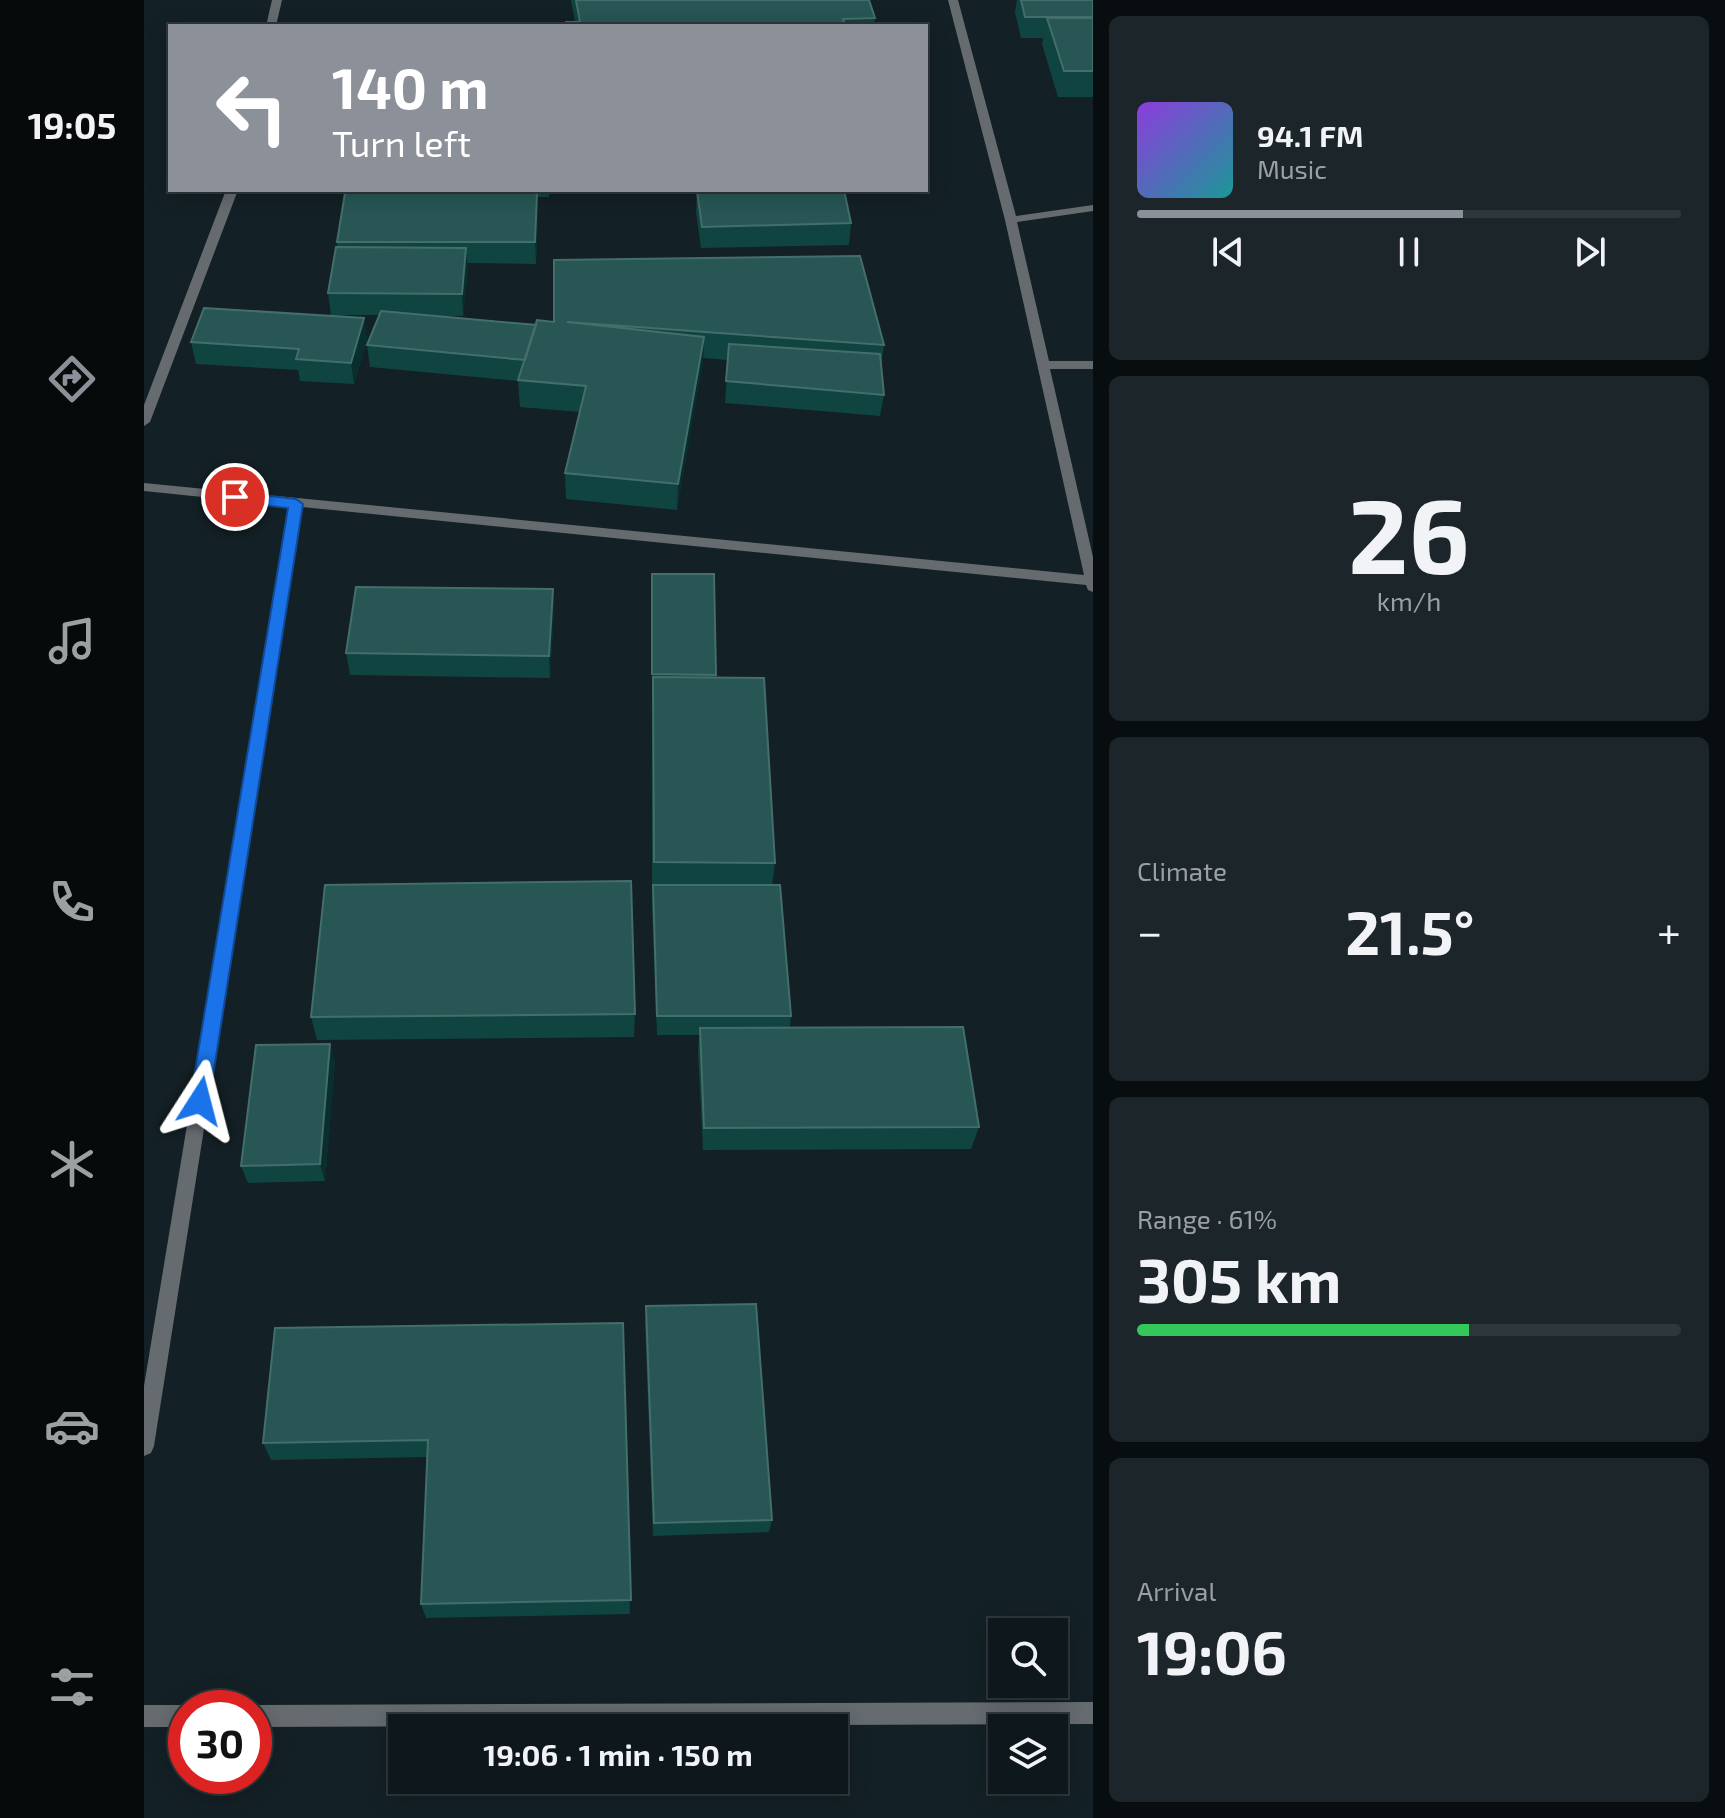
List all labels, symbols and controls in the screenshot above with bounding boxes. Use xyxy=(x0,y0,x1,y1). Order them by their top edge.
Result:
text: 140 m xyxy=(332,53,489,120)
icon: left xyxy=(200,56,304,160)
text: 19:05 xyxy=(28,103,116,146)
text: 94.1 FM xyxy=(1257,117,1363,153)
text: Turn left xyxy=(332,121,471,164)
text: Music xyxy=(1257,153,1327,184)
icon: previous xyxy=(1206,230,1250,274)
icon: pause xyxy=(1387,230,1431,274)
icon: next xyxy=(1568,230,1612,274)
icon: directions xyxy=(44,351,100,407)
pin xyxy=(201,463,269,531)
text: 26 xyxy=(1348,470,1470,595)
icon: arrive xyxy=(213,475,257,519)
text: km/h xyxy=(1377,585,1441,616)
icon: music xyxy=(44,613,100,669)
text: Climate xyxy=(1137,855,1227,886)
icon: phone xyxy=(44,874,100,930)
text: 21.5° xyxy=(1345,895,1474,967)
text: − xyxy=(1137,904,1163,957)
text: + xyxy=(1657,904,1681,957)
position arrow xyxy=(158,1059,242,1143)
icon: climate xyxy=(44,1136,100,1192)
text: Range · 61% xyxy=(1137,1203,1277,1234)
text: 305 km xyxy=(1137,1243,1341,1315)
icon: car xyxy=(44,1398,100,1454)
text: Arrival xyxy=(1137,1575,1216,1606)
text: 19:06 xyxy=(1137,1615,1287,1687)
map controls xyxy=(988,1618,1068,1794)
button: search xyxy=(988,1618,1068,1698)
icon: filters xyxy=(44,1659,100,1715)
speed limit sign: 30 xyxy=(168,1690,272,1794)
button: layers xyxy=(988,1714,1068,1794)
text: 19:06 · 1 min · 150 m xyxy=(483,1736,753,1772)

